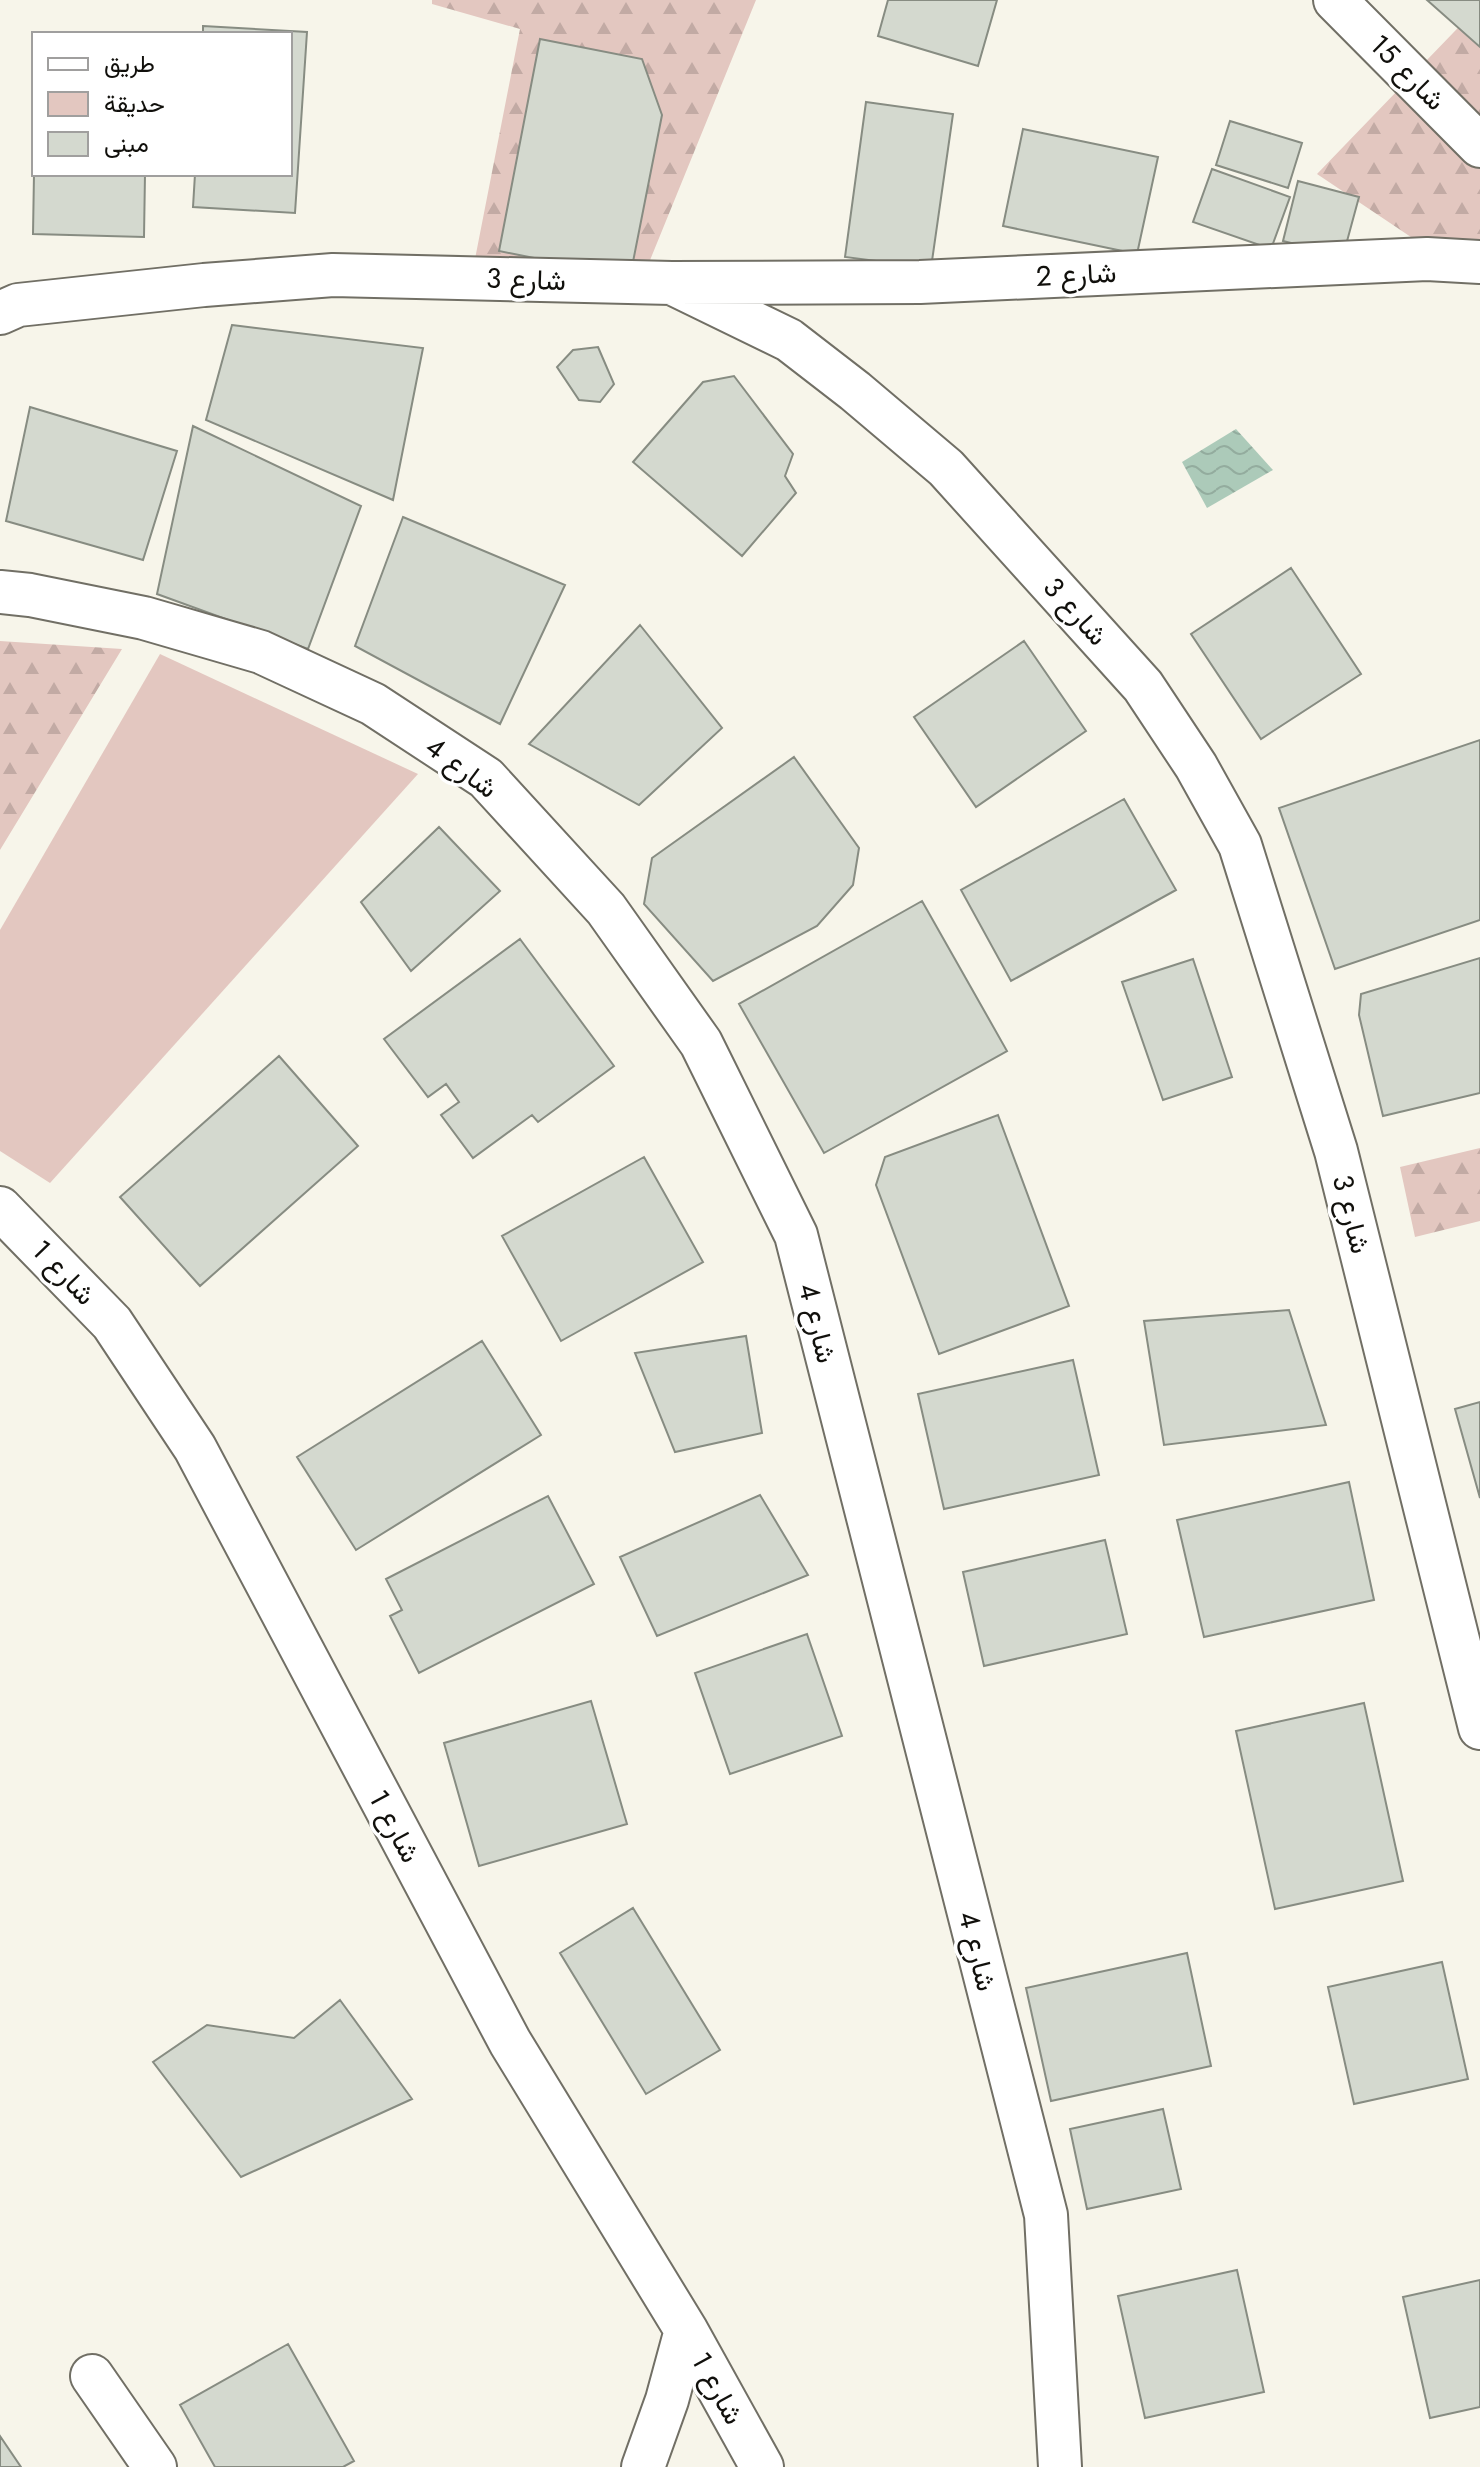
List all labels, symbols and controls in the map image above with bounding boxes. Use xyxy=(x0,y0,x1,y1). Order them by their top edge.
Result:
street label: شارع 15 xyxy=(1360,25,1455,120)
legend xyxy=(32,32,292,176)
text: طريق xyxy=(104,46,155,81)
text: حديقة xyxy=(104,86,165,121)
text: مبنى xyxy=(104,126,149,161)
street label: شارع 2 xyxy=(1035,252,1117,297)
street label: شارع 3 xyxy=(485,258,567,301)
street label: شارع 3 xyxy=(1034,568,1118,655)
street label: شارع 4 xyxy=(417,727,506,808)
street label: شارع 3 xyxy=(1322,1170,1381,1258)
street label: شارع 1 xyxy=(22,1230,105,1314)
street label: شارع 4 xyxy=(788,1279,847,1367)
street label: شارع 1 xyxy=(358,1782,431,1870)
street label: شارع 4 xyxy=(948,1907,1007,1995)
street label: شارع 1 xyxy=(681,2344,754,2432)

